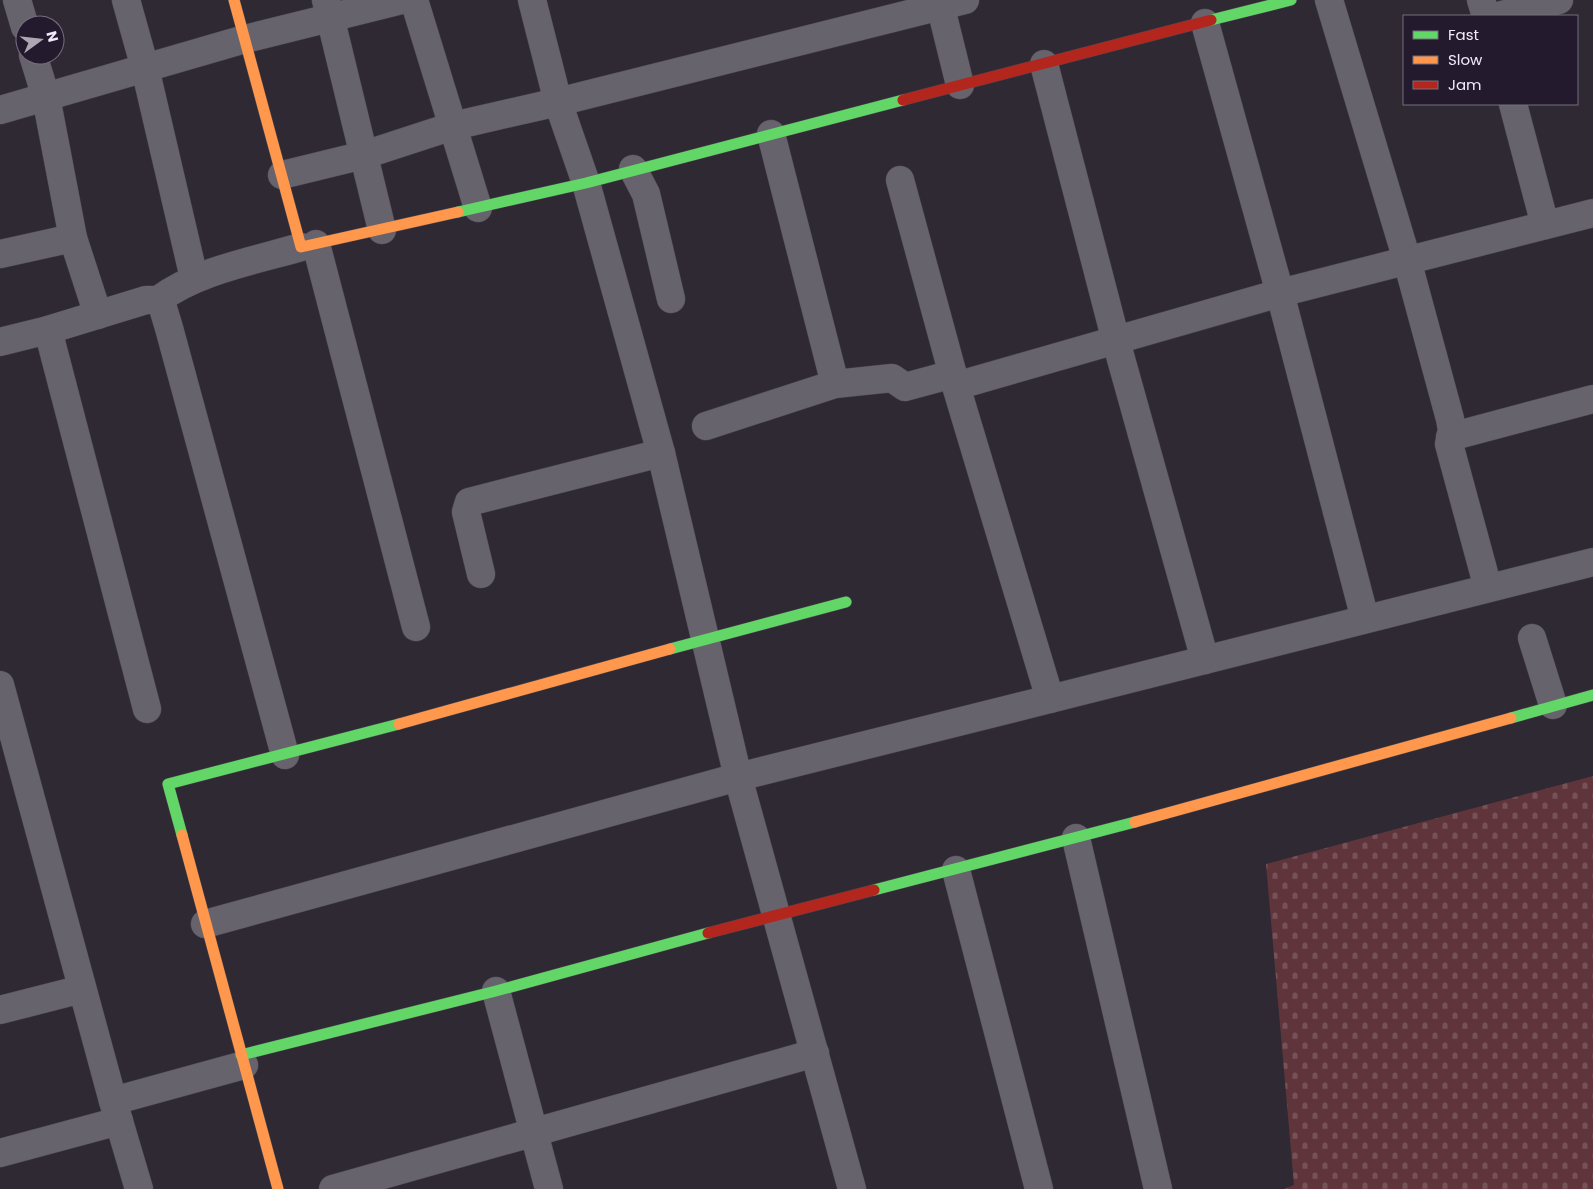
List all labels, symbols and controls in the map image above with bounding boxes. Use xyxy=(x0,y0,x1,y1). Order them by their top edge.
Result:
north arrow xyxy=(15,15,65,65)
legend xyxy=(1403,15,1578,105)
text: Fast xyxy=(1448,24,1479,45)
text: N xyxy=(42,29,64,44)
text: Slow xyxy=(1448,49,1483,70)
text: Jam xyxy=(1448,74,1482,95)

